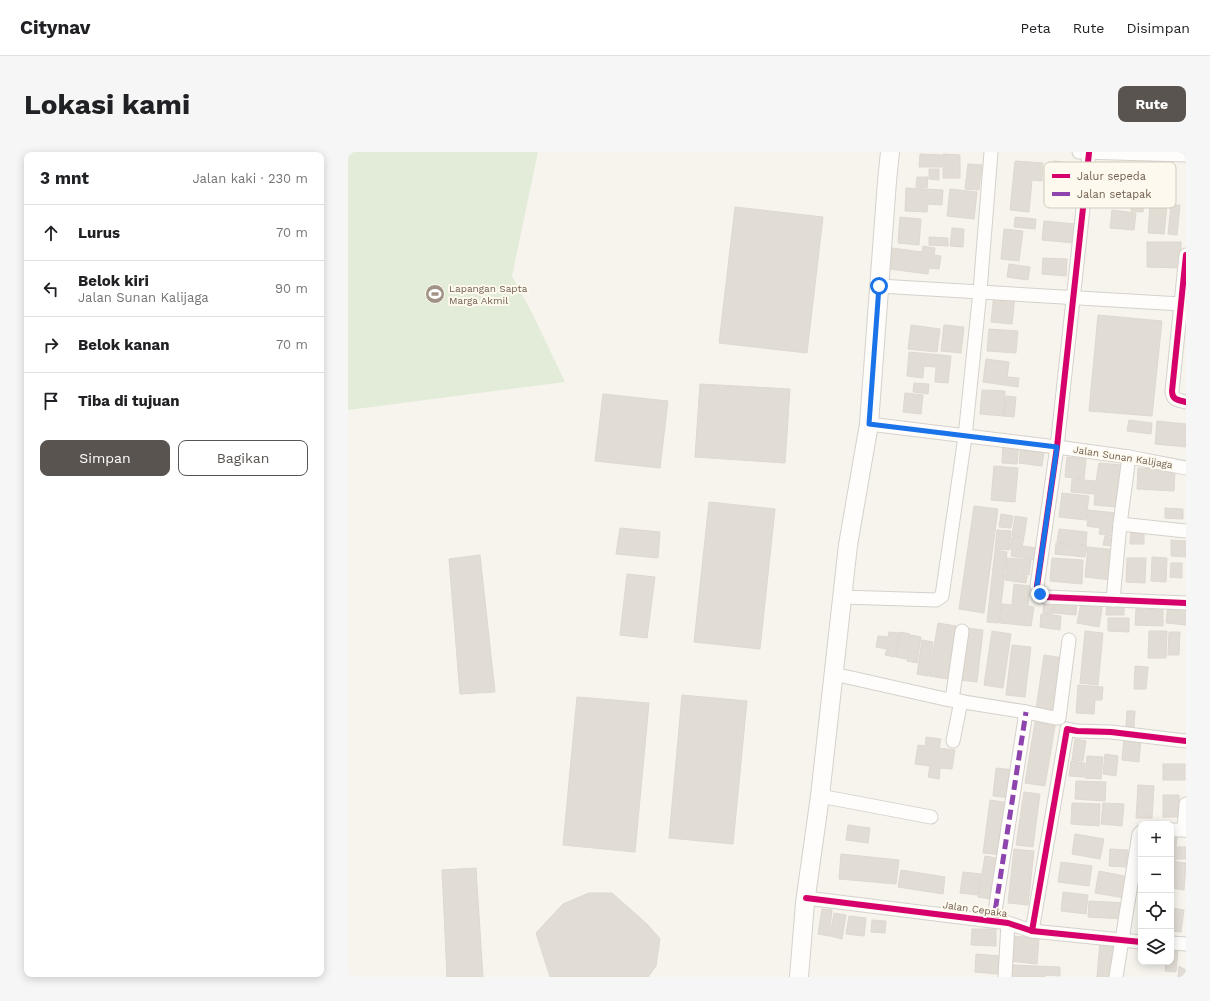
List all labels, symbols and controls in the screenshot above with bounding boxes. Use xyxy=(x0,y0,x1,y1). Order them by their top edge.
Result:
text: Citynav xyxy=(20,16,91,39)
text: Peta xyxy=(1021,20,1051,36)
text: Rute xyxy=(1073,20,1104,36)
text: Disimpan xyxy=(1126,20,1190,36)
button: Rute xyxy=(1118,86,1186,122)
text: Lokasi kami xyxy=(24,88,190,121)
legend xyxy=(1044,162,1176,208)
text: 3 mnt xyxy=(40,168,89,188)
text: Jalur sepeda xyxy=(1077,170,1146,183)
text: Jalan kaki · 230 m xyxy=(192,171,308,186)
text: Jalan setapak xyxy=(1077,188,1152,201)
icon: ahead xyxy=(40,222,62,244)
text: Lurus xyxy=(78,224,120,242)
text: 70 m xyxy=(276,225,308,240)
text: Belok kiri xyxy=(78,272,149,290)
route start xyxy=(870,277,888,295)
icon: left xyxy=(40,278,62,300)
text: 90 m xyxy=(275,281,308,296)
sports icon: Lapangan Sapta Marga Akmil xyxy=(424,283,446,305)
place label: Lapangan Sapta Marga Akmil xyxy=(449,283,528,306)
text: Jalan Sunan Kalijaga xyxy=(78,290,209,305)
icon: right xyxy=(40,334,62,356)
text: Belok kanan xyxy=(78,336,169,354)
text: 70 m xyxy=(276,337,308,352)
icon: arrive xyxy=(40,390,62,412)
text: Tiba di tujuan xyxy=(78,392,180,410)
button: Simpan xyxy=(40,440,170,476)
button: Bagikan xyxy=(178,440,308,476)
street label: Jalan Sunan Kalijaga xyxy=(1072,444,1174,470)
route end xyxy=(1031,585,1049,603)
map controls xyxy=(1138,821,1174,965)
button: + xyxy=(1138,821,1174,857)
button: − xyxy=(1138,857,1174,893)
button: locate xyxy=(1138,893,1174,929)
street label: Jalan Cepaka xyxy=(942,899,1008,919)
button: layers xyxy=(1138,929,1174,965)

